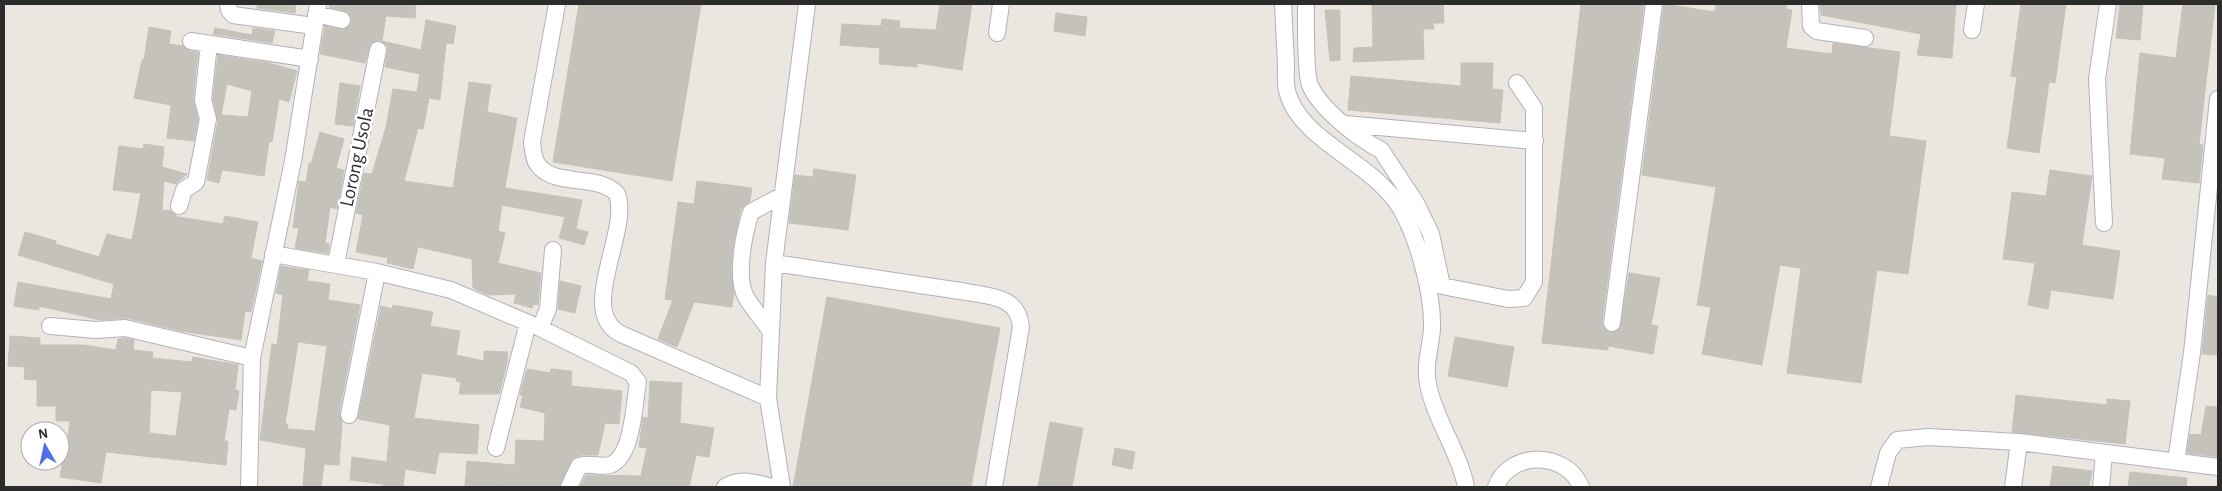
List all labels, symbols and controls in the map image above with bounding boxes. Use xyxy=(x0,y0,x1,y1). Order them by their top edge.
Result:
street label: Lorong Usola xyxy=(337,106,377,208)
north arrow xyxy=(20,421,70,471)
text: N xyxy=(37,426,49,442)

